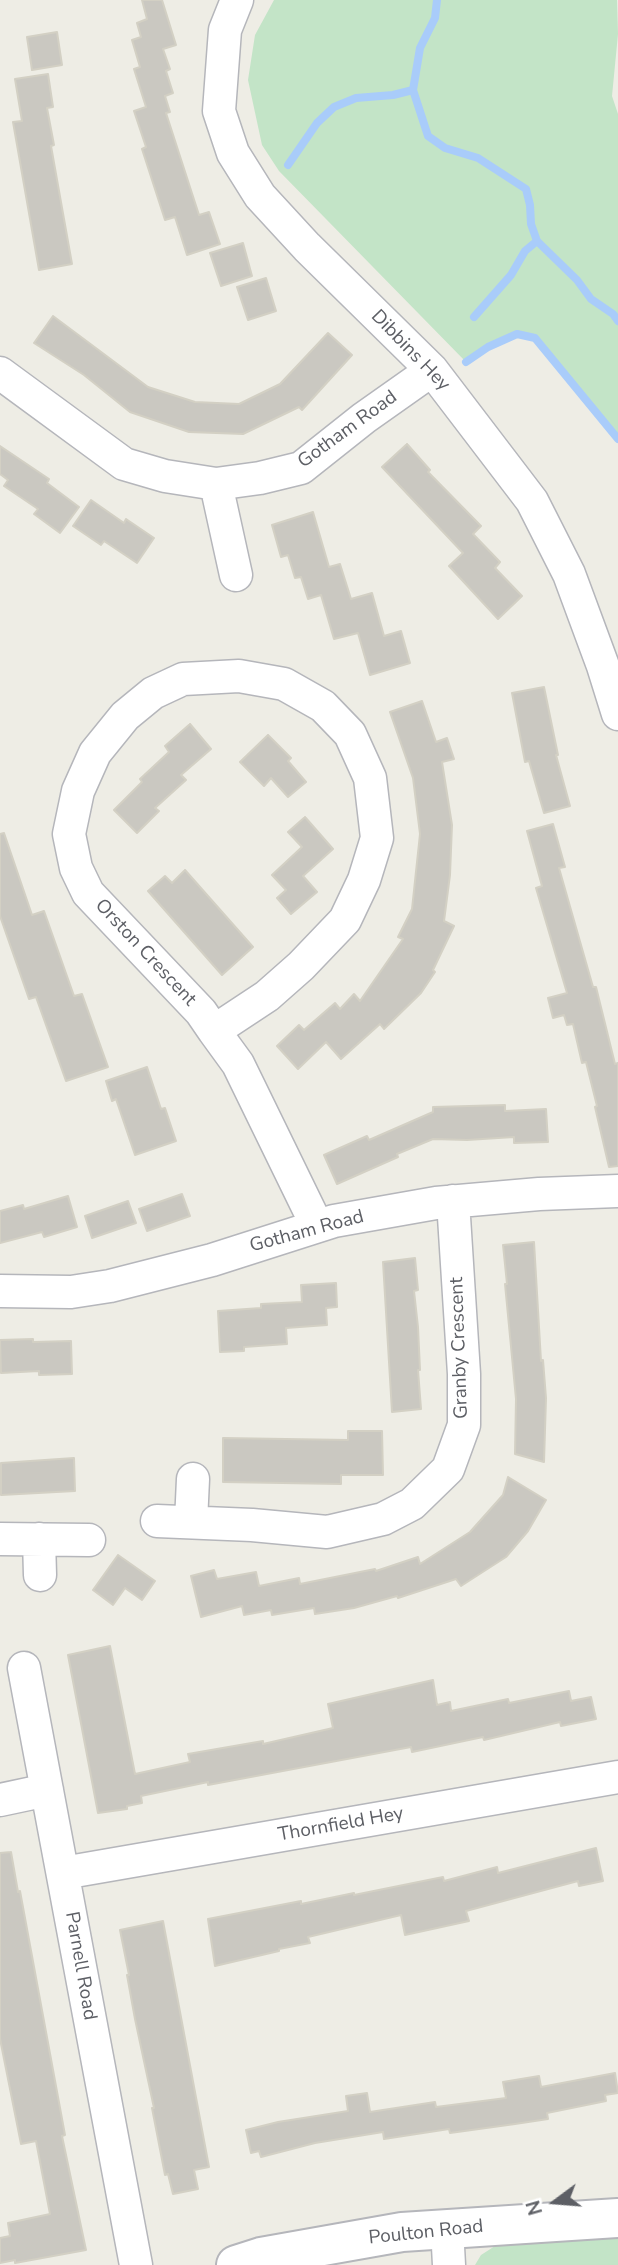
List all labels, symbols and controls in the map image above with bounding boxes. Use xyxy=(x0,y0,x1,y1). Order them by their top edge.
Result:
street label: Dibbins Hey xyxy=(366,306,454,396)
street label: Gotham Road xyxy=(294,386,402,474)
street label: Orston Crescent xyxy=(90,895,200,1011)
street label: Gotham Road xyxy=(247,1206,367,1258)
street label: Granby Crescent xyxy=(446,1277,474,1419)
street label: Thornfield Hey xyxy=(277,1803,405,1847)
street label: Parnell Road xyxy=(59,1910,101,2022)
north arrow xyxy=(520,2167,590,2237)
text: N xyxy=(520,2197,549,2218)
street label: Poulton Road xyxy=(367,2216,485,2250)

